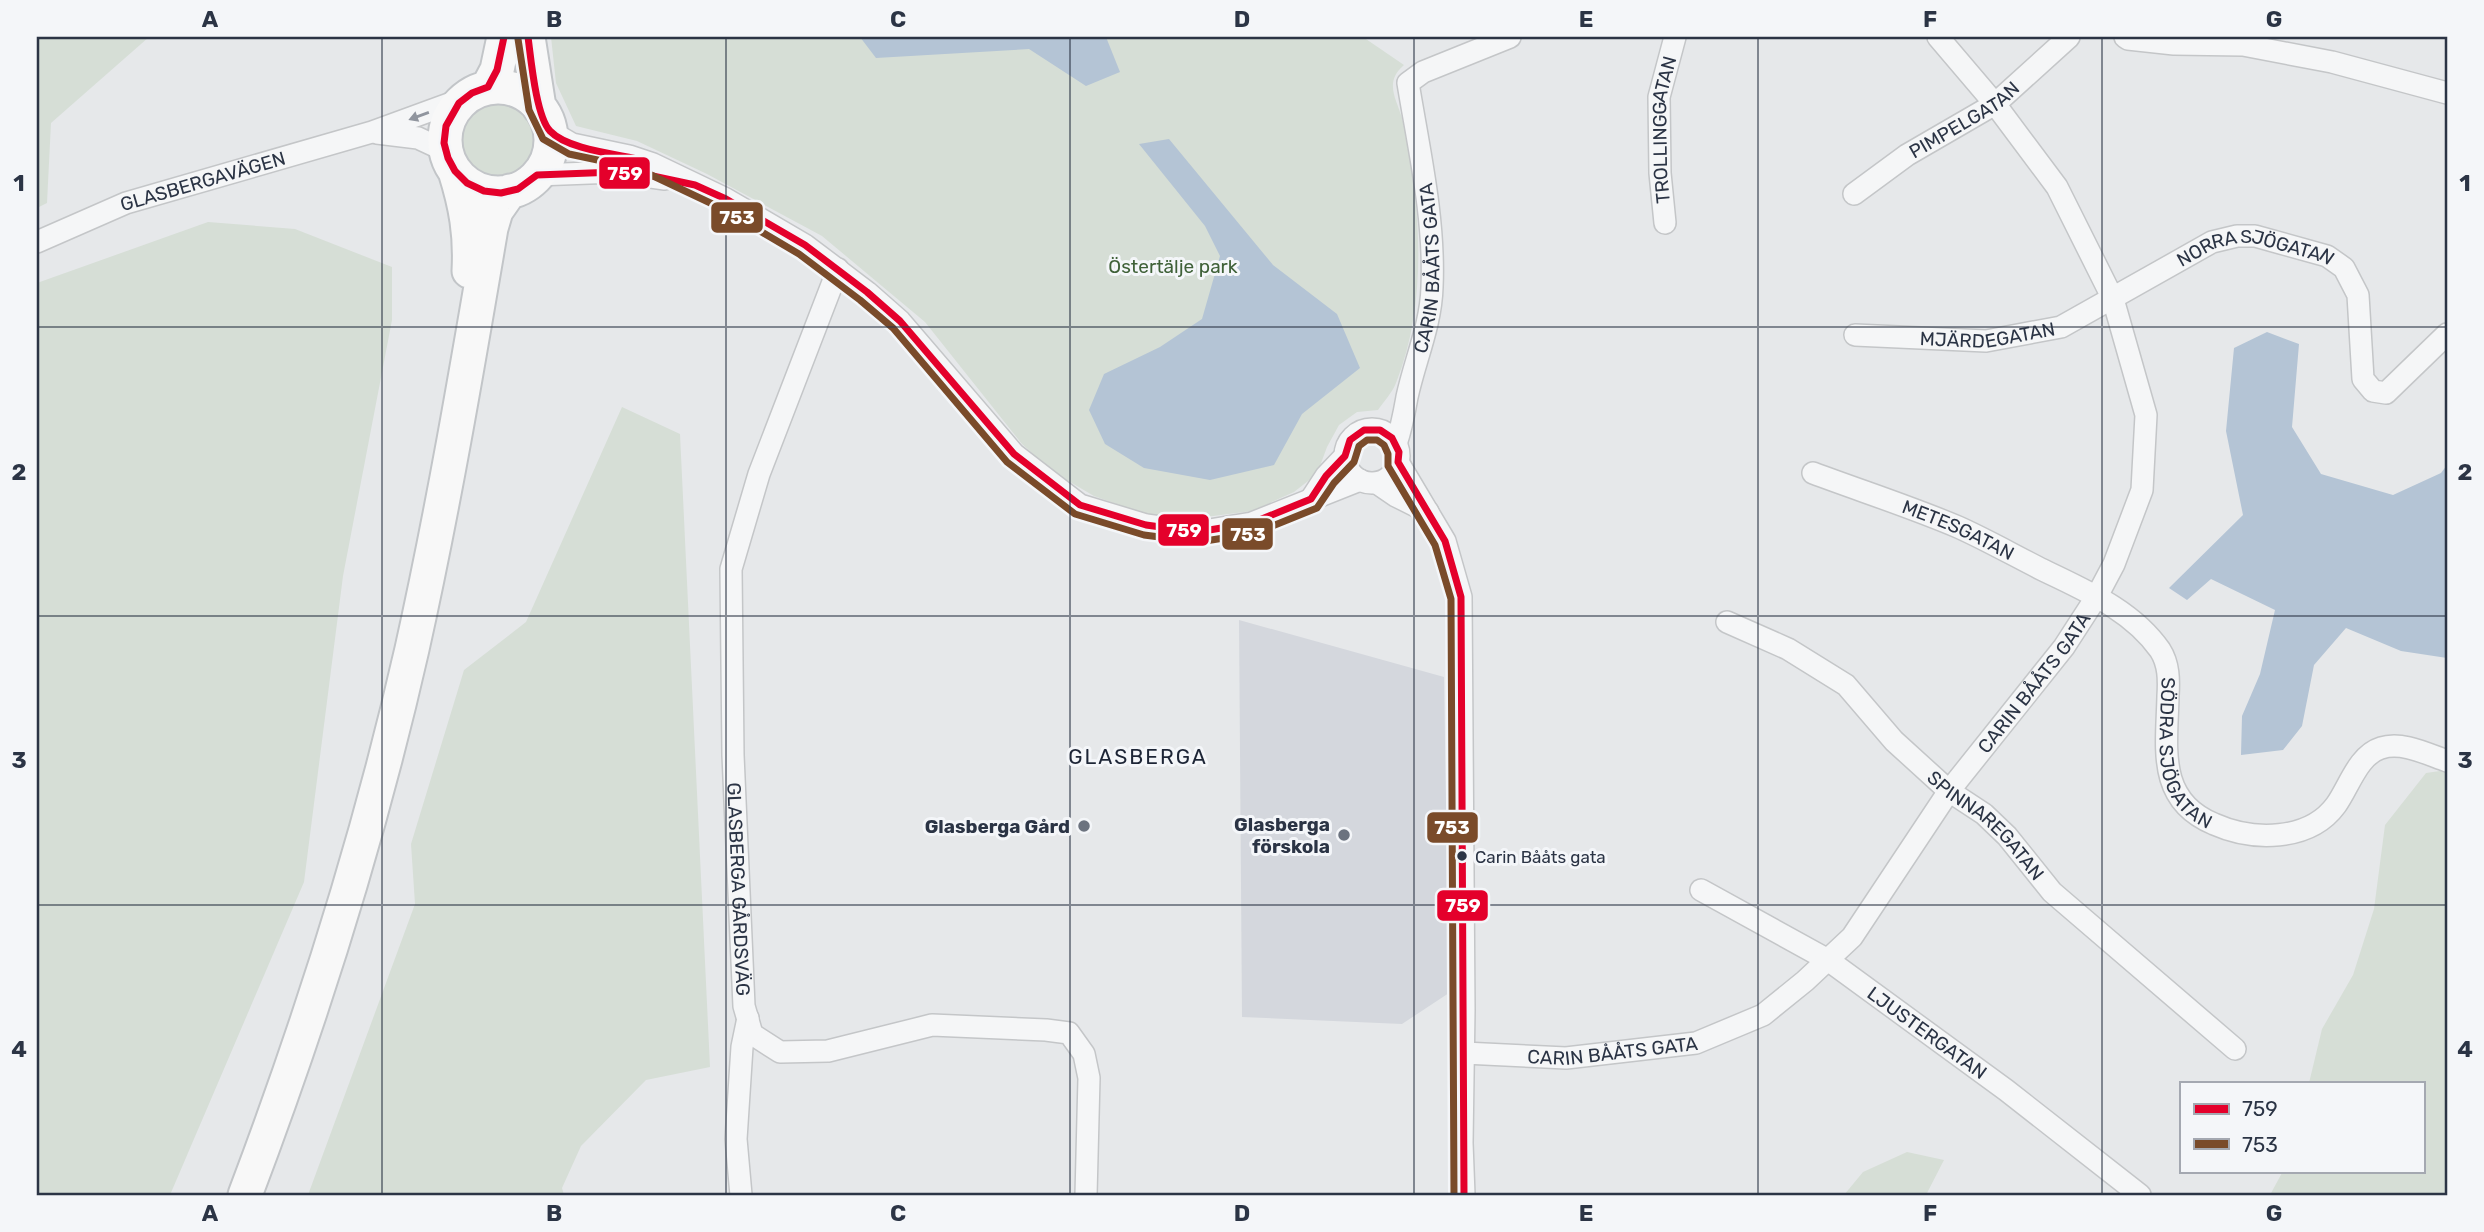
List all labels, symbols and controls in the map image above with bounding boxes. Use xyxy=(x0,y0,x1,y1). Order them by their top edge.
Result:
text: A xyxy=(202,5,219,33)
text: B xyxy=(546,5,562,33)
text: C xyxy=(890,5,906,33)
text: D xyxy=(1234,5,1250,33)
text: E xyxy=(1579,5,1593,33)
text: F xyxy=(1923,5,1937,33)
text: G xyxy=(2266,5,2282,33)
street label: TROLLINGGATAN xyxy=(1647,54,1681,205)
street label: PIMPELGATAN xyxy=(1905,77,2024,163)
one-way arrow xyxy=(408,110,429,121)
street label: GLASBERGAVÄGEN xyxy=(118,147,288,216)
line badge: 759 xyxy=(598,156,651,190)
text: 759 xyxy=(607,162,643,185)
text: 1 xyxy=(13,169,25,197)
text: 1 xyxy=(2459,169,2471,197)
street label: CARIN BÅÅTS GATA xyxy=(1409,181,1444,356)
line badge: 753 xyxy=(710,201,764,234)
text: 753 xyxy=(719,206,755,229)
text: NORRA SJÖGATAN xyxy=(2173,225,2339,272)
street label: NORRA SJÖGATAN xyxy=(2173,253,2337,279)
park label: Östertälje park xyxy=(1108,255,1238,278)
street label: MJÄRDEGATAN xyxy=(1919,317,2057,353)
text: 2 xyxy=(12,458,26,486)
text: 2 xyxy=(2458,458,2472,486)
street label: METESGATAN xyxy=(1899,495,2018,565)
line badge: 759 xyxy=(1157,513,1210,547)
line badge: 753 xyxy=(1221,517,1274,551)
text: 759 xyxy=(1166,519,1202,542)
text: 753 xyxy=(1230,523,1266,546)
street label: CARIN BÅÅTS GATA xyxy=(1973,608,2095,758)
street label: SÖDRA SJÖGATAN xyxy=(2154,677,2216,834)
district label: GLASBERGA xyxy=(1068,744,1208,769)
text: 3 xyxy=(11,746,27,774)
text: 3 xyxy=(2457,746,2473,774)
street label: SPINNAREGATAN xyxy=(1922,766,2049,885)
street label: GLASBERGA GÅRDSVÄG xyxy=(722,782,755,996)
line badge: 753 xyxy=(1426,811,1479,844)
place label: Glasberga förskola xyxy=(1234,813,1330,858)
place label: Glasberga Gård xyxy=(925,815,1070,838)
text: 753 xyxy=(1434,816,1470,839)
marker: Glasberga Gård xyxy=(1076,818,1092,834)
marker: Glasberga förskola xyxy=(1336,827,1352,843)
place label: Carin Bååts gata xyxy=(1475,847,1606,867)
marker: Carin Bååts gata xyxy=(1455,849,1469,863)
line badge: 759 xyxy=(1436,889,1489,922)
text: 759 xyxy=(1445,894,1481,917)
street label: LJUSTERGATAN xyxy=(1863,982,1991,1084)
street label: CARIN BÅÅTS GATA xyxy=(1527,1032,1699,1070)
text: 4 xyxy=(11,1035,27,1063)
text: 4 xyxy=(2457,1035,2473,1063)
legend xyxy=(2180,1082,2424,1172)
text: 759 xyxy=(2242,1096,2278,1121)
text: 753 xyxy=(2242,1132,2278,1157)
text: A xyxy=(202,1199,219,1227)
text: B xyxy=(546,1199,562,1227)
text: C xyxy=(890,1199,906,1227)
text: D xyxy=(1234,1199,1250,1227)
text: E xyxy=(1579,1199,1593,1227)
text: F xyxy=(1923,1199,1937,1227)
text: G xyxy=(2266,1199,2282,1227)

